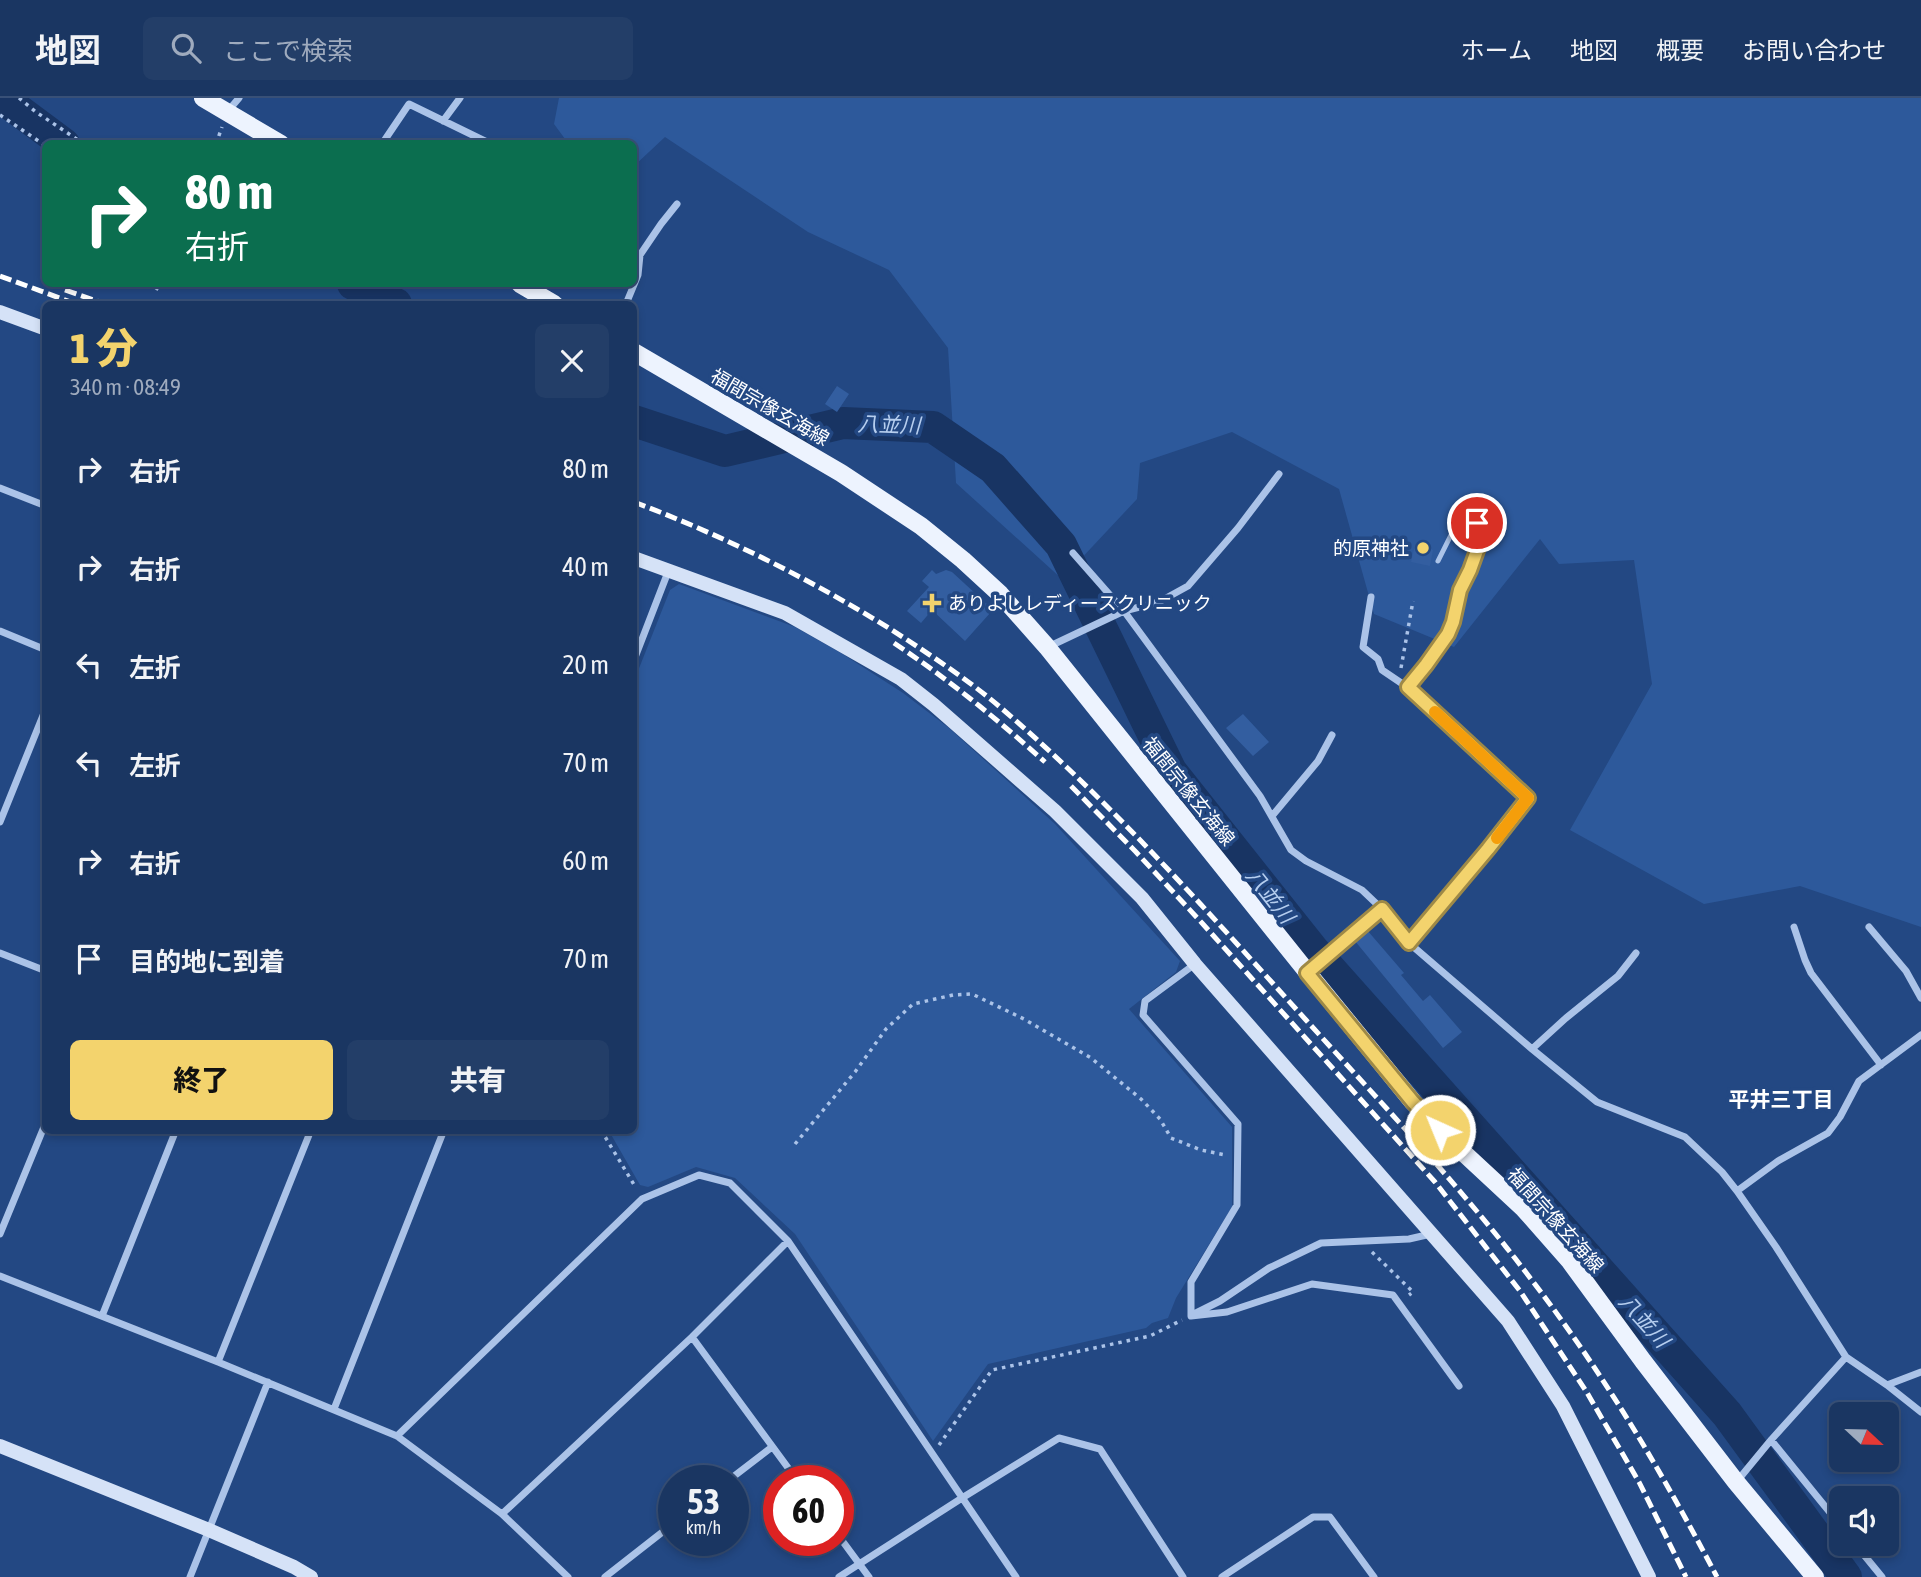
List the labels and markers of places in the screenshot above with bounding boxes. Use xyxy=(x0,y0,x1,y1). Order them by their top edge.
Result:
pin xyxy=(1447,493,1507,553)
place label: 的原神社 xyxy=(1333,537,1409,559)
marker: 的原神社 xyxy=(1415,540,1431,556)
place label: ありよしレディースクリニック xyxy=(948,592,1212,614)
marker: ありよしレディースクリニック xyxy=(922,593,942,613)

